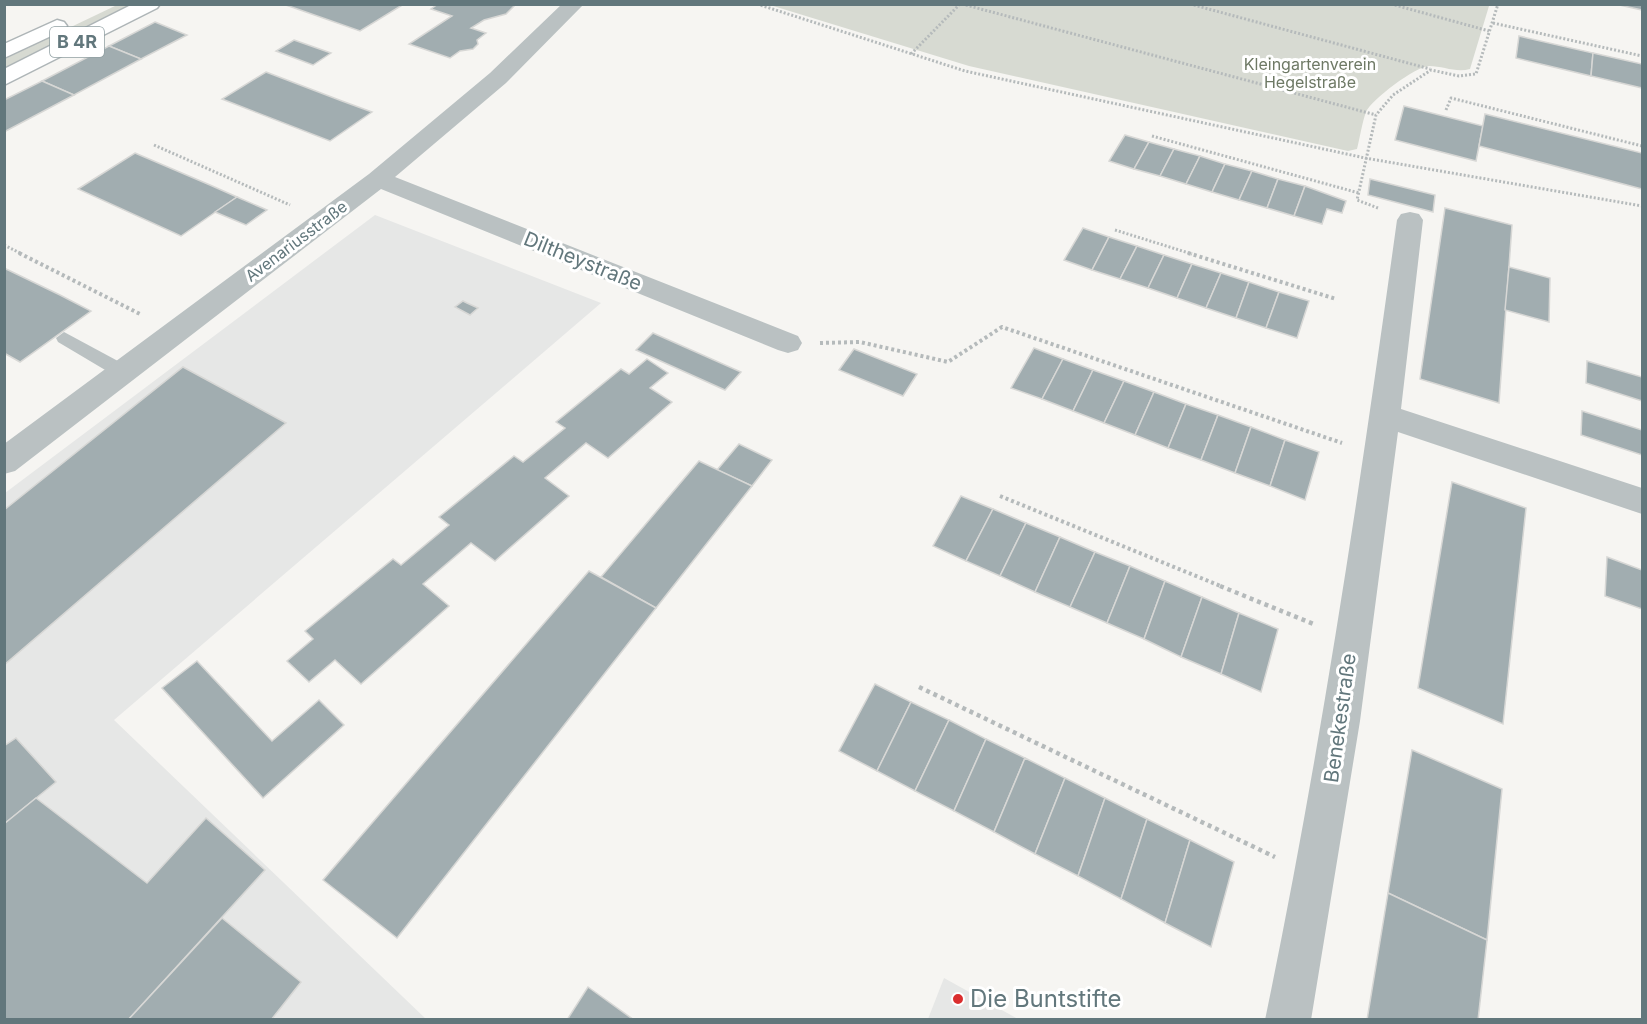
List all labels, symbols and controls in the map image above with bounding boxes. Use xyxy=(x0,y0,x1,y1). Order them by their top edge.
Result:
road number: B 4R xyxy=(50,27,104,57)
park label: Kleingartenverein Hegelstraße xyxy=(1244,54,1376,92)
street label: Avenariusstraße xyxy=(241,196,351,286)
street label: Diltheystraße xyxy=(520,226,646,296)
street label: Benekestraße xyxy=(1319,652,1361,784)
place label: Die Buntstifte xyxy=(970,984,1122,1013)
marker: Die Buntstifte xyxy=(951,992,965,1006)

